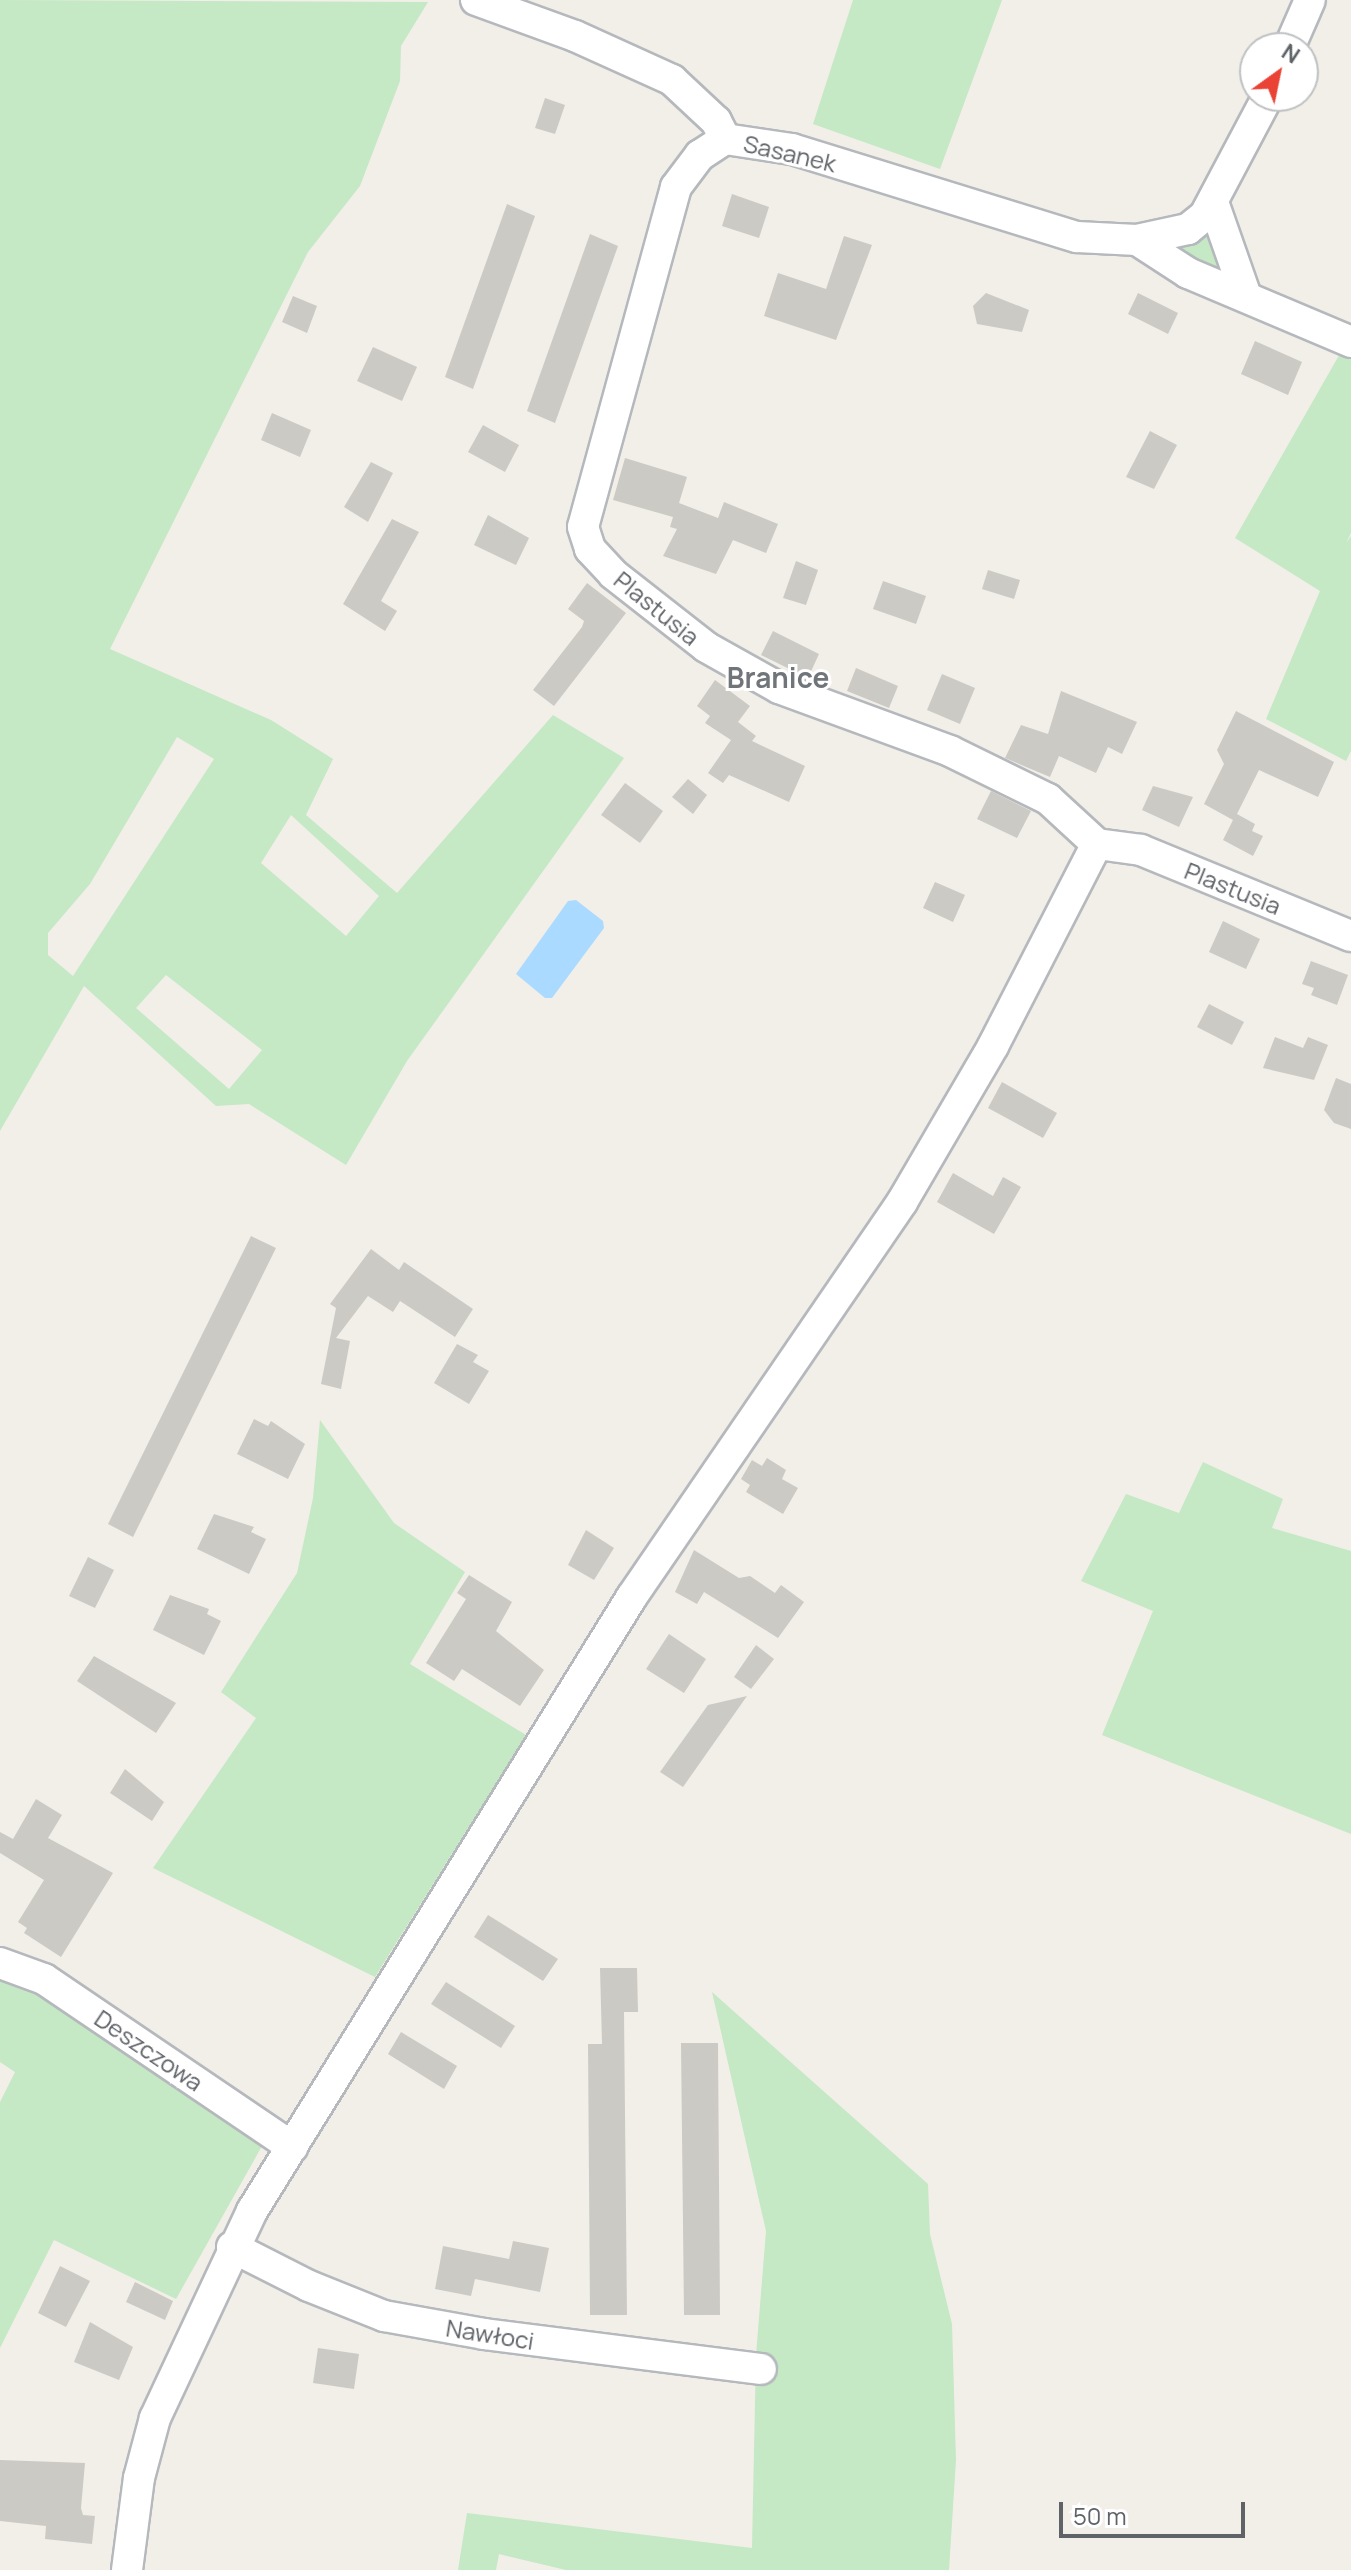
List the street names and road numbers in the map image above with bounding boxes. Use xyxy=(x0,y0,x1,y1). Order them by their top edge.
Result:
street label: Sasanek xyxy=(741,128,839,178)
street label: Plastusia xyxy=(609,565,705,651)
street label: Plastusia xyxy=(1181,856,1285,920)
street label: Deszczowa xyxy=(89,2003,209,2097)
street label: Nawłoci xyxy=(444,2313,536,2355)

